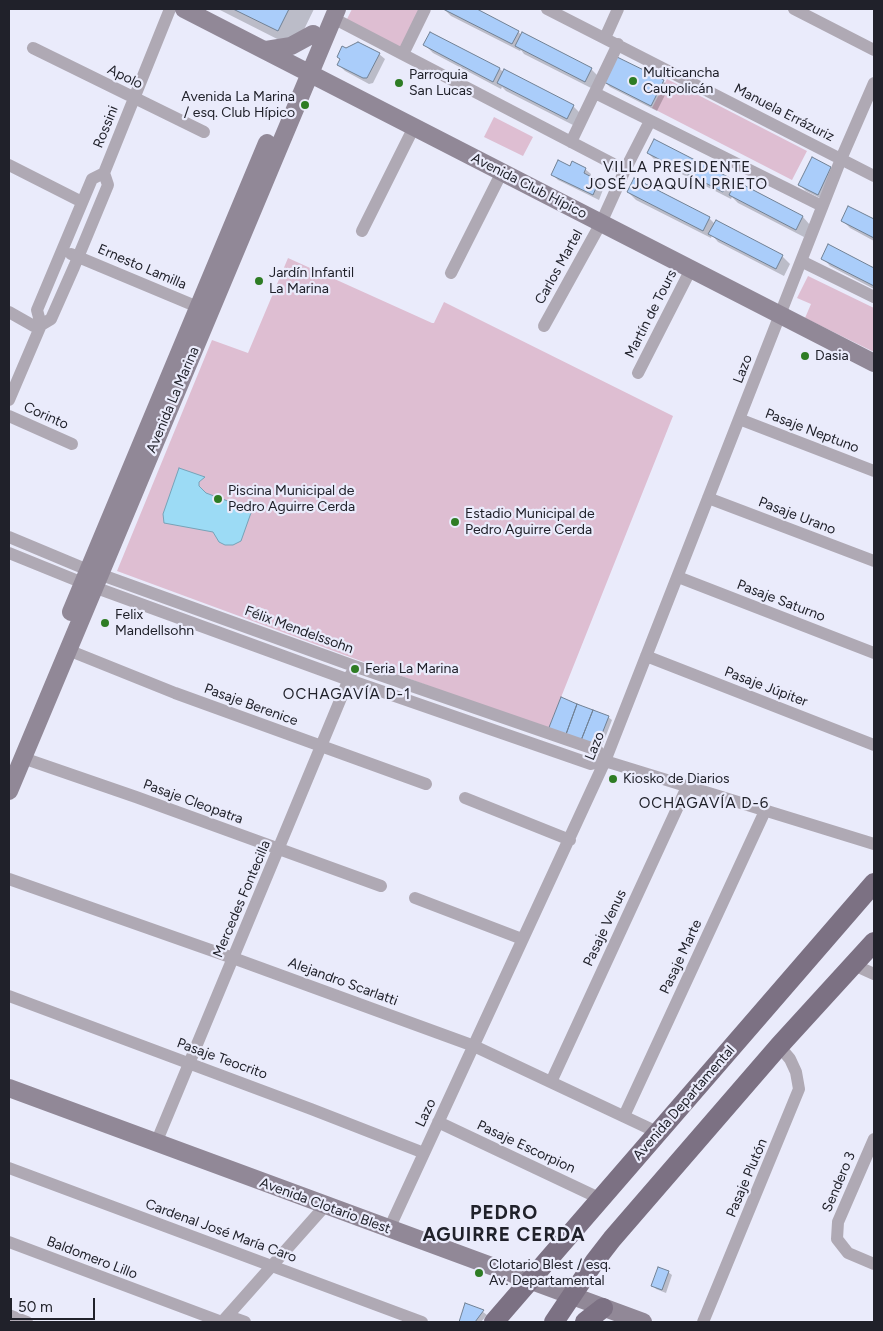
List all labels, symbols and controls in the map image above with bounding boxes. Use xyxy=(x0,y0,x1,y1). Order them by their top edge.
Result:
street label: Apolo xyxy=(105,61,145,93)
place label: Multicancha Caupolicán xyxy=(643,65,719,98)
place label: Parroquia San Lucas xyxy=(409,67,472,100)
marker: Multicancha Caupolicán xyxy=(627,75,639,87)
marker: Parroquia San Lucas xyxy=(393,77,405,89)
street label: Manuela Errázuriz xyxy=(731,80,837,146)
place label: Avenida La Marina / esq. Club Hípico xyxy=(181,89,295,121)
marker: Avenida La Marina / esq. Club Hípico xyxy=(299,99,311,111)
street label: Rossini xyxy=(90,103,122,151)
street label: Avenida Club Hípico xyxy=(468,150,590,222)
district label: VILLA PRESIDENTE JOSÉ JOAQUÍN PRIETO xyxy=(583,159,771,194)
street label: Carlos Martel xyxy=(532,227,586,307)
street label: Ernesto Lamilla xyxy=(95,241,189,293)
place label: Jardín Infantil La Marina xyxy=(269,265,354,298)
street label: Martín de Tours xyxy=(622,267,680,361)
marker: Jardín Infantil La Marina xyxy=(253,275,265,287)
street label: Avenida La Marina xyxy=(143,344,203,456)
place label: Dasia xyxy=(815,348,849,364)
marker: Dasia xyxy=(799,350,811,362)
street label: Lazo xyxy=(730,352,756,386)
street label: Corinto xyxy=(21,399,71,433)
street label: Pasaje Neptuno xyxy=(763,405,861,457)
place label: Piscina Municipal de Pedro Aguirre Cerda xyxy=(228,483,355,516)
marker: Piscina Municipal de Pedro Aguirre Cerda xyxy=(212,493,224,505)
street label: Pasaje Urano xyxy=(756,494,838,538)
place label: Estadio Municipal de Pedro Aguirre Cerda xyxy=(465,506,595,538)
marker: Estadio Municipal de Pedro Aguirre Cerda xyxy=(449,516,461,528)
street label: Pasaje Saturno xyxy=(735,576,827,626)
street label: Félix Mendelssohn xyxy=(242,603,356,657)
place label: Felix Mandellsohn xyxy=(115,607,194,640)
marker: Felix Mandellsohn xyxy=(99,617,111,629)
place label: Feria La Marina xyxy=(365,661,459,677)
marker: Feria La Marina xyxy=(349,663,361,675)
street label: Pasaje Júpiter xyxy=(722,663,810,711)
street label: Pasaje Berenice xyxy=(202,680,300,730)
district label: OCHAGAVÍA D-1 xyxy=(281,686,413,704)
street label: Lazo xyxy=(582,729,608,763)
place label: Kiosko de Diarios xyxy=(623,771,730,787)
marker: Kiosko de Diarios xyxy=(607,773,619,785)
street label: Pasaje Cleopatra xyxy=(141,776,245,828)
district label: OCHAGAVÍA D-6 xyxy=(637,795,771,813)
street label: Mercedes Fontecilla xyxy=(210,838,274,960)
street label: Pasaje Venus xyxy=(580,887,630,969)
street label: Pasaje Marte xyxy=(656,917,706,997)
street label: Alejandro Scarlatti xyxy=(286,954,400,1010)
street label: Pasaje Teocrito xyxy=(174,1035,270,1083)
street label: Avenida Departamental xyxy=(630,1042,738,1164)
street label: Lazo xyxy=(412,1096,440,1130)
street label: Pasaje Escorpion xyxy=(474,1117,578,1177)
street label: Pasaje Plutón xyxy=(723,1136,771,1220)
street label: Sendero 3 xyxy=(819,1149,859,1215)
street label: Avenida Clotario Blest xyxy=(257,1174,393,1238)
street label: Cardenal José María Caro xyxy=(143,1196,299,1266)
district label: PEDRO AGUIRRE CERDA xyxy=(421,1202,587,1246)
street label: Baldomero Lillo xyxy=(44,1233,140,1283)
place label: Clotario Blest / esq. Av. Departamental xyxy=(489,1257,611,1290)
marker: Clotario Blest / esq. Av. Departamental xyxy=(473,1267,485,1279)
scale bar xyxy=(12,1288,98,1320)
text: 50 m xyxy=(18,1298,53,1316)

